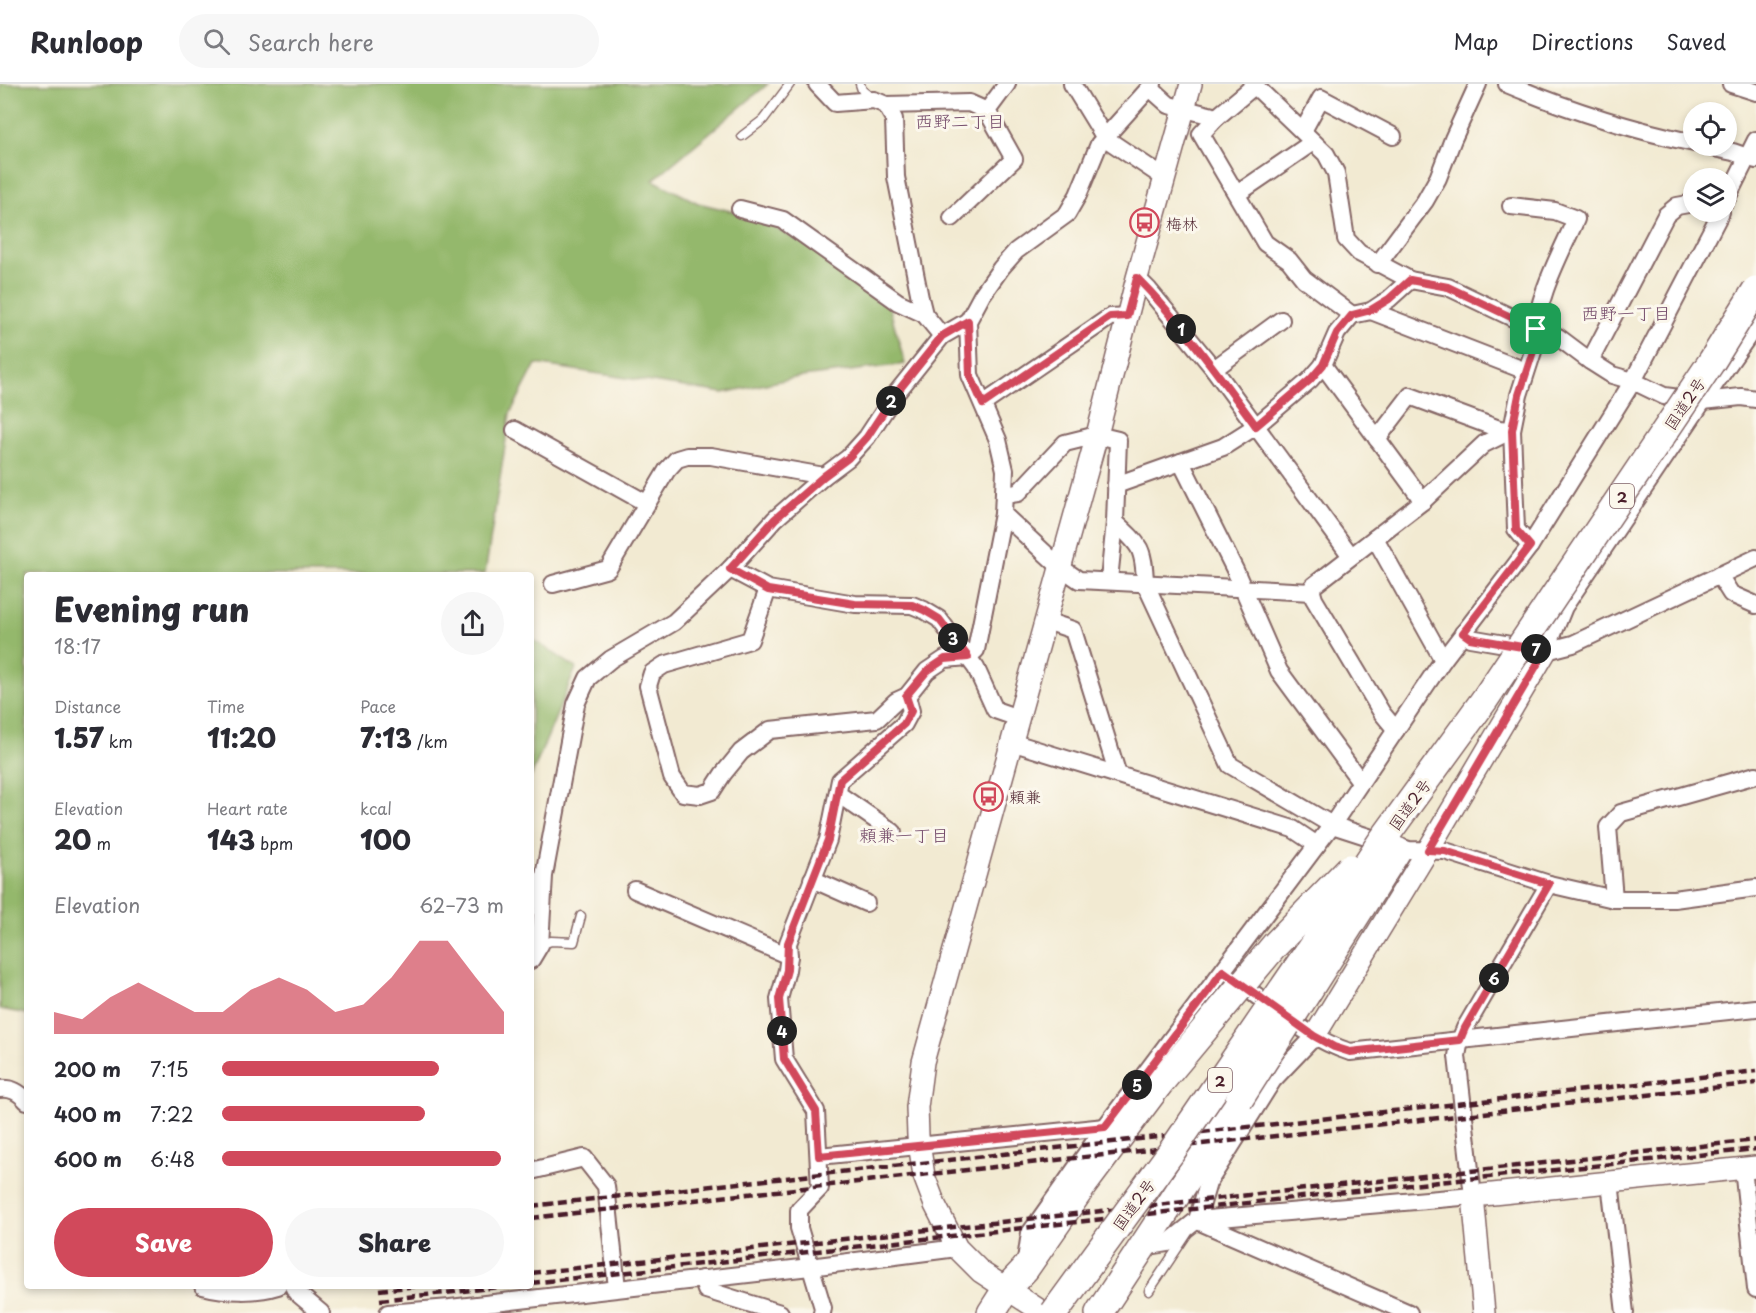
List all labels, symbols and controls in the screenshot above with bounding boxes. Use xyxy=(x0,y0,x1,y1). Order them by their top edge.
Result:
search box xyxy=(179,14,599,68)
text: Runloop xyxy=(30,20,143,63)
icon: search xyxy=(200,25,233,58)
text: Search here xyxy=(248,25,374,58)
text: Map xyxy=(1453,25,1498,57)
text: Directions xyxy=(1531,25,1633,57)
text: Saved xyxy=(1666,25,1726,57)
map controls xyxy=(1683,102,1737,222)
button: locate xyxy=(1683,102,1737,156)
district label: 西野二丁目 xyxy=(915,107,1005,134)
button: layers xyxy=(1683,168,1737,222)
bus stop icon: 梅林 xyxy=(1129,207,1161,239)
place label: 梅林 xyxy=(1166,211,1198,235)
district label: 西野一丁目 xyxy=(1581,299,1671,326)
pin xyxy=(1510,303,1561,354)
icon: arrive xyxy=(1519,312,1552,345)
pin: 1 xyxy=(1166,314,1196,344)
text: 1 xyxy=(1177,317,1185,341)
street label: 国道2号 xyxy=(1657,372,1711,434)
pin: 2 xyxy=(876,386,906,416)
text: 2 xyxy=(885,389,897,413)
road number: 2 xyxy=(1610,484,1634,508)
text: Evening run xyxy=(54,583,249,633)
button: share xyxy=(441,592,504,655)
pin: 3 xyxy=(938,623,968,653)
text: 3 xyxy=(948,626,958,650)
text: 18:17 xyxy=(54,631,101,661)
pin: 7 xyxy=(1521,634,1551,664)
text: 7 xyxy=(1531,637,1541,661)
text: Distance xyxy=(54,694,121,718)
text: Time xyxy=(207,694,245,718)
text: Pace xyxy=(360,694,396,718)
text: 1.57 xyxy=(54,718,104,757)
text: 11:20 xyxy=(207,718,276,757)
text: 7:13 xyxy=(360,718,412,757)
text: km xyxy=(104,729,133,753)
text: /km xyxy=(412,729,448,753)
street label: 国道2号 xyxy=(1382,773,1436,835)
bus stop icon: 頼兼 xyxy=(972,780,1004,812)
place label: 頼兼 xyxy=(1009,784,1041,808)
text: Elevation xyxy=(54,796,123,820)
text: Heart rate xyxy=(207,796,288,820)
text: kcal xyxy=(360,796,392,820)
text: 20 xyxy=(54,820,91,859)
text: 143 xyxy=(207,820,255,859)
text: 100 xyxy=(360,820,411,859)
district label: 頼兼一丁目 xyxy=(859,821,949,848)
text: m xyxy=(91,831,111,855)
text: bpm xyxy=(255,831,293,855)
text: Elevation xyxy=(54,890,140,920)
text: 62–73 m xyxy=(419,890,504,920)
pin: 6 xyxy=(1479,963,1509,993)
text: 6 xyxy=(1488,966,1500,990)
pin: 4 xyxy=(767,1016,797,1046)
text: 4 xyxy=(777,1019,787,1043)
text: 200 m xyxy=(54,1054,121,1084)
text: 7:15 xyxy=(150,1054,189,1084)
road number: 2 xyxy=(1208,1068,1232,1092)
pin: 5 xyxy=(1122,1070,1152,1100)
text: 5 xyxy=(1132,1073,1142,1097)
text: 400 m xyxy=(54,1099,122,1129)
text: 7:22 xyxy=(150,1099,194,1129)
text: 600 m xyxy=(54,1144,122,1174)
text: 6:48 xyxy=(150,1144,195,1174)
street label: 国道2号 xyxy=(1106,1173,1160,1235)
button: Save xyxy=(54,1208,273,1277)
button: Share xyxy=(285,1208,504,1277)

